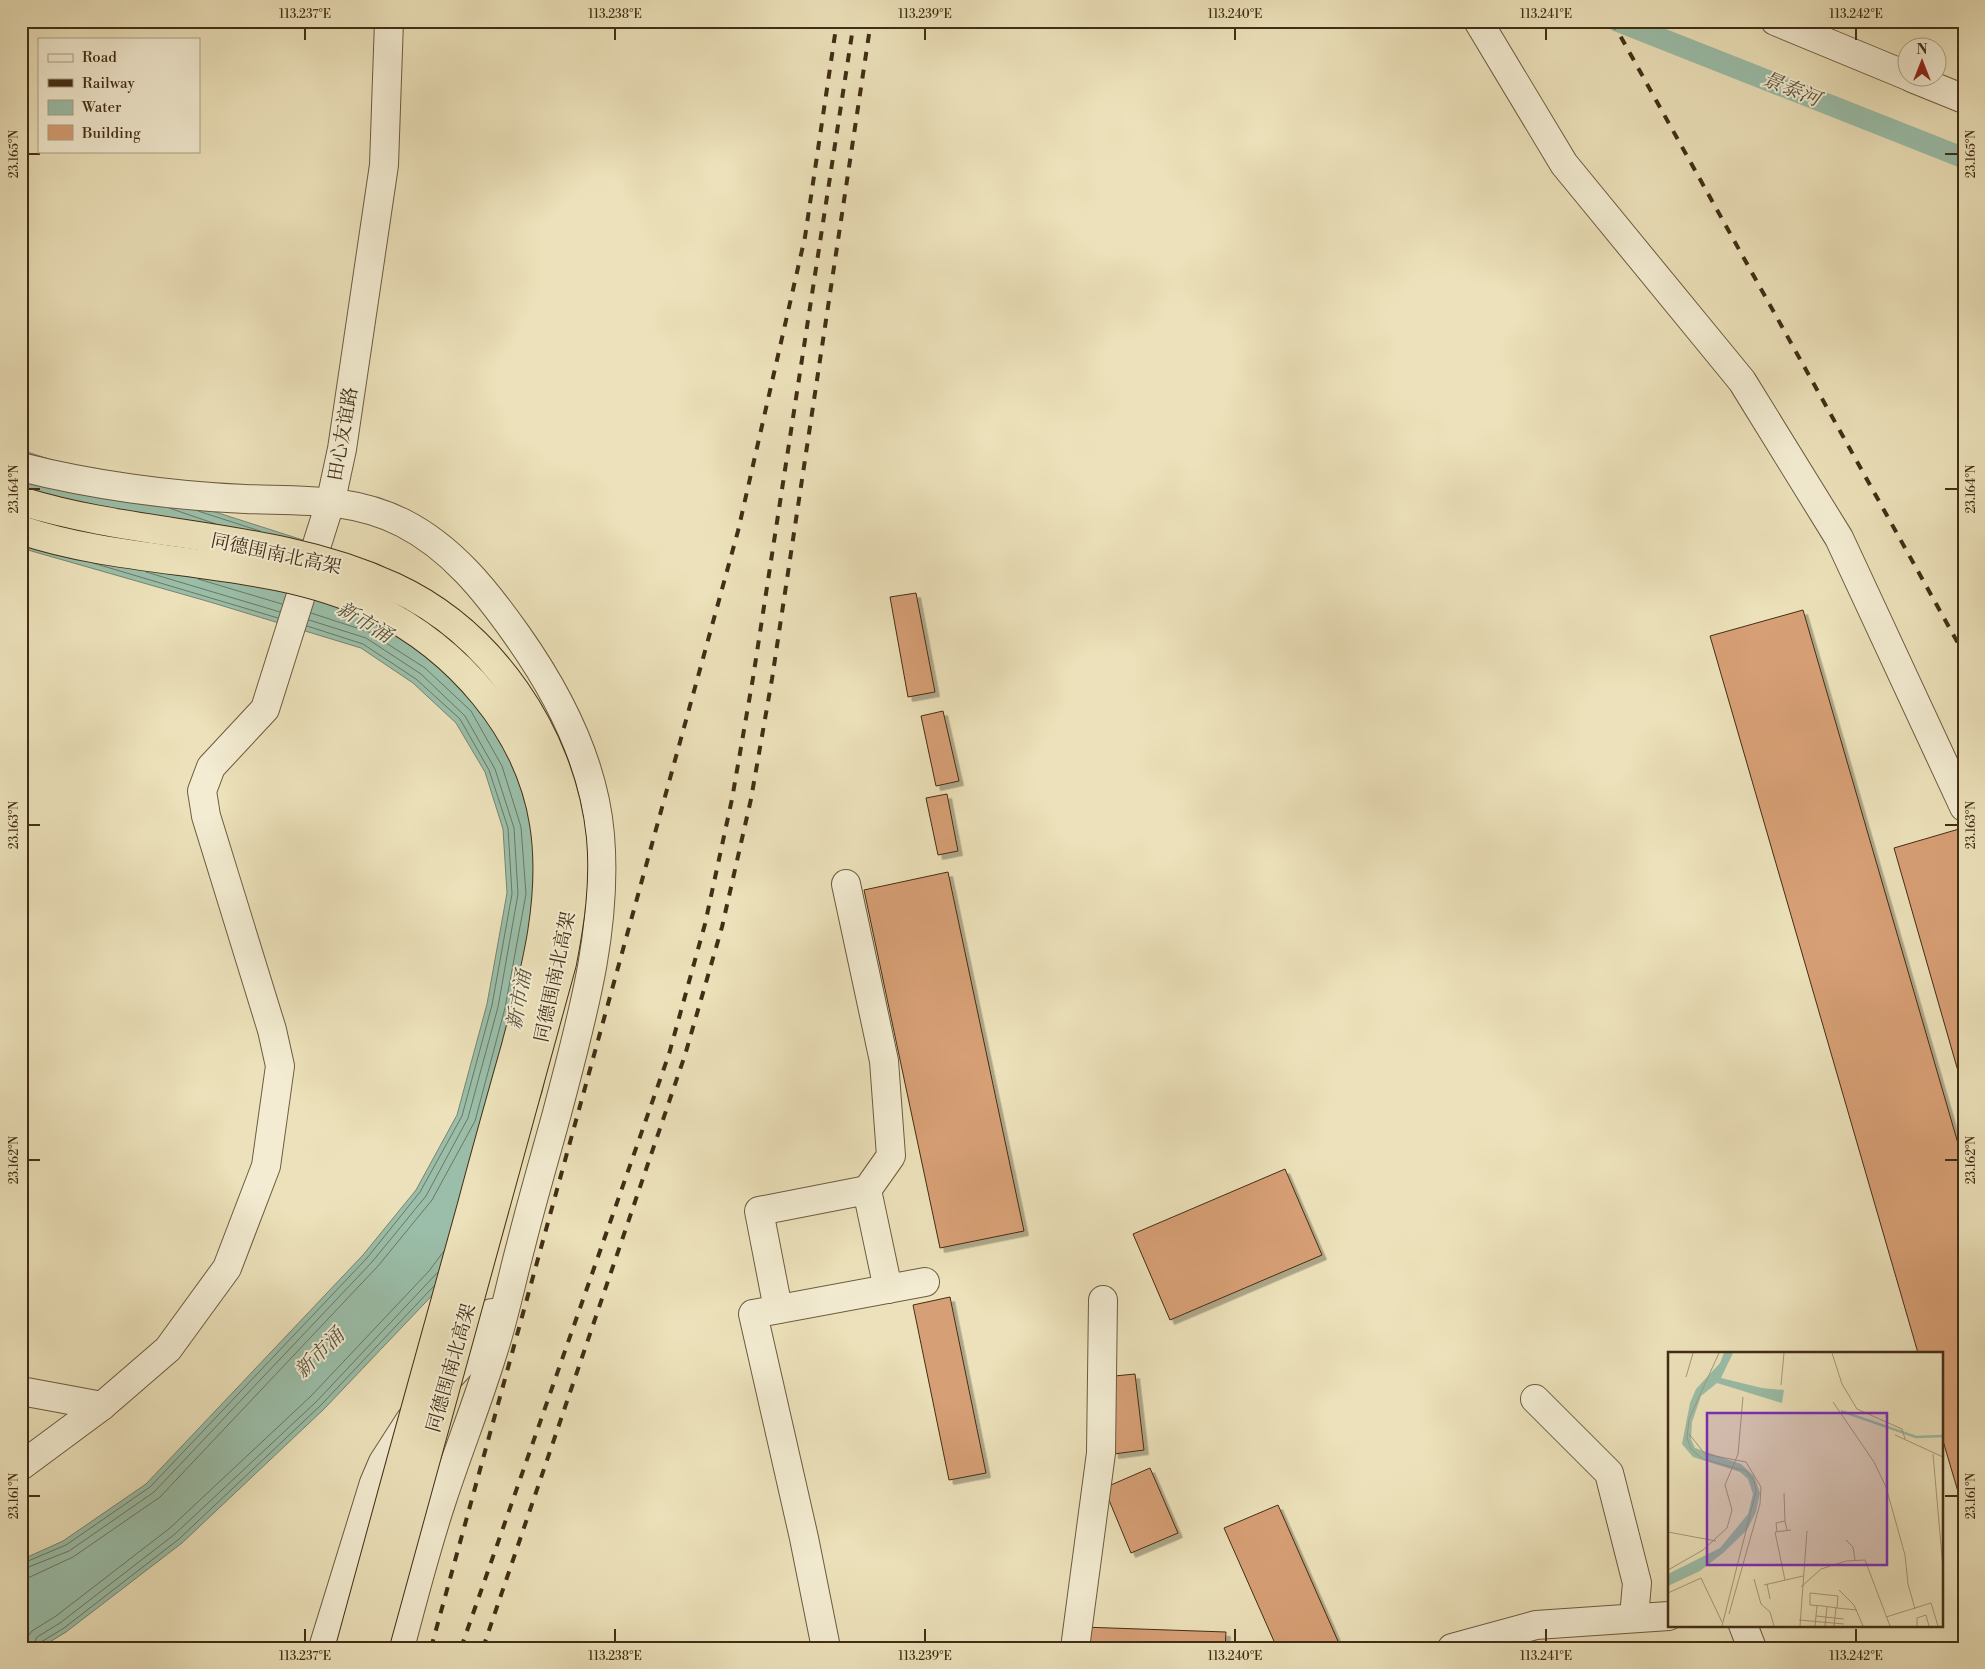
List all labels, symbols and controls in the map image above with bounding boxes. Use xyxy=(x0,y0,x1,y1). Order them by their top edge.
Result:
text: 113.237°E xyxy=(279,7,331,22)
text: 113.238°E xyxy=(588,7,642,22)
text: 113.239°E xyxy=(898,7,952,22)
text: 113.240°E xyxy=(1208,7,1262,22)
text: 113.241°E xyxy=(1520,7,1572,22)
text: 113.242°E xyxy=(1829,7,1883,22)
legend xyxy=(38,38,200,152)
north arrow xyxy=(1898,38,1948,88)
text: N xyxy=(1916,41,1928,59)
text: Road xyxy=(82,48,117,67)
water label: 景泰河 xyxy=(1759,67,1826,114)
text: Railway xyxy=(82,74,136,93)
text: Water xyxy=(81,98,122,117)
text: Building xyxy=(81,124,141,143)
text: 23.165°N xyxy=(7,130,22,178)
text: 23.165°N xyxy=(1964,130,1979,178)
street label: 田心友谊路 xyxy=(323,385,363,483)
text: 23.164°N xyxy=(7,464,22,514)
text: 23.164°N xyxy=(1964,464,1979,514)
street label: 同德围南北高架 xyxy=(208,528,344,580)
water label: 新市涌 xyxy=(332,597,398,650)
text: 23.163°N xyxy=(7,801,22,849)
text: 23.163°N xyxy=(1964,801,1979,849)
street label: 同德围南北高架 xyxy=(529,909,581,1045)
water label: 新市涌 xyxy=(502,966,538,1032)
text: 23.162°N xyxy=(7,1136,22,1184)
text: 23.162°N xyxy=(1964,1136,1979,1184)
street label: 同德围南北高架 xyxy=(421,1301,481,1435)
water label: 新市涌 xyxy=(290,1323,351,1384)
inset map xyxy=(1668,1352,1942,1626)
text: 23.161°N xyxy=(7,1473,22,1519)
text: 23.161°N xyxy=(1964,1473,1979,1519)
text: 113.237°E xyxy=(279,1649,331,1664)
text: 113.238°E xyxy=(588,1649,642,1664)
text: 113.239°E xyxy=(898,1649,952,1664)
text: 113.240°E xyxy=(1208,1649,1262,1664)
text: 113.241°E xyxy=(1520,1649,1572,1664)
text: 113.242°E xyxy=(1829,1649,1883,1664)

